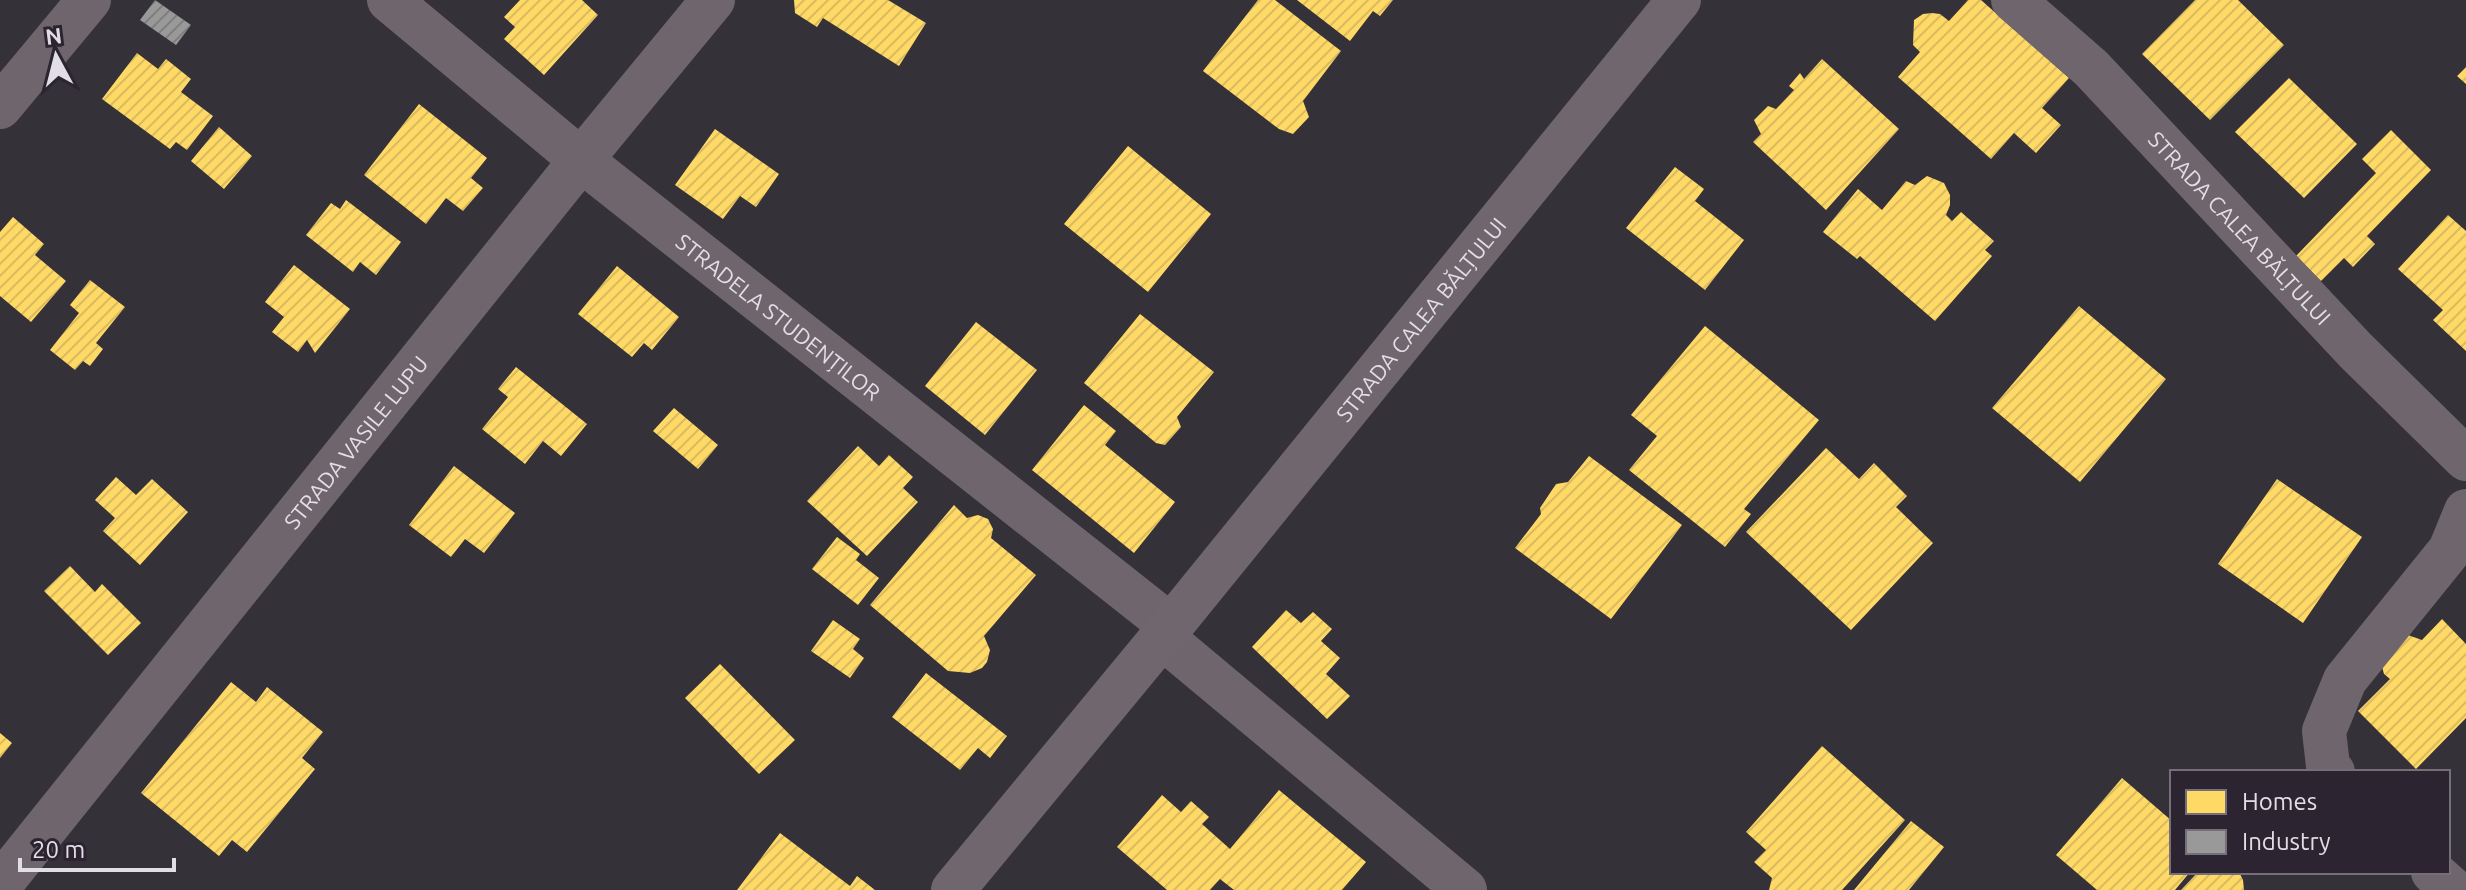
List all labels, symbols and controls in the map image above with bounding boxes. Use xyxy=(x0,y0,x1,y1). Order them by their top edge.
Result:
north arrow xyxy=(16,16,96,96)
text: N xyxy=(44,22,63,49)
street label: STRADA CALEA BĂLȚULUI xyxy=(2144,126,2337,329)
street label: STRADA CALEA BĂLȚULUI xyxy=(1330,212,1510,426)
street label: STRADELA STUDENȚILOR xyxy=(672,228,886,405)
street label: STRADA VASILE LUPU xyxy=(278,350,432,533)
legend xyxy=(2170,770,2450,874)
text: Homes xyxy=(2242,788,2317,815)
scale bar xyxy=(20,822,174,872)
text: Industry xyxy=(2242,828,2331,855)
text: 20 m xyxy=(32,836,85,863)

